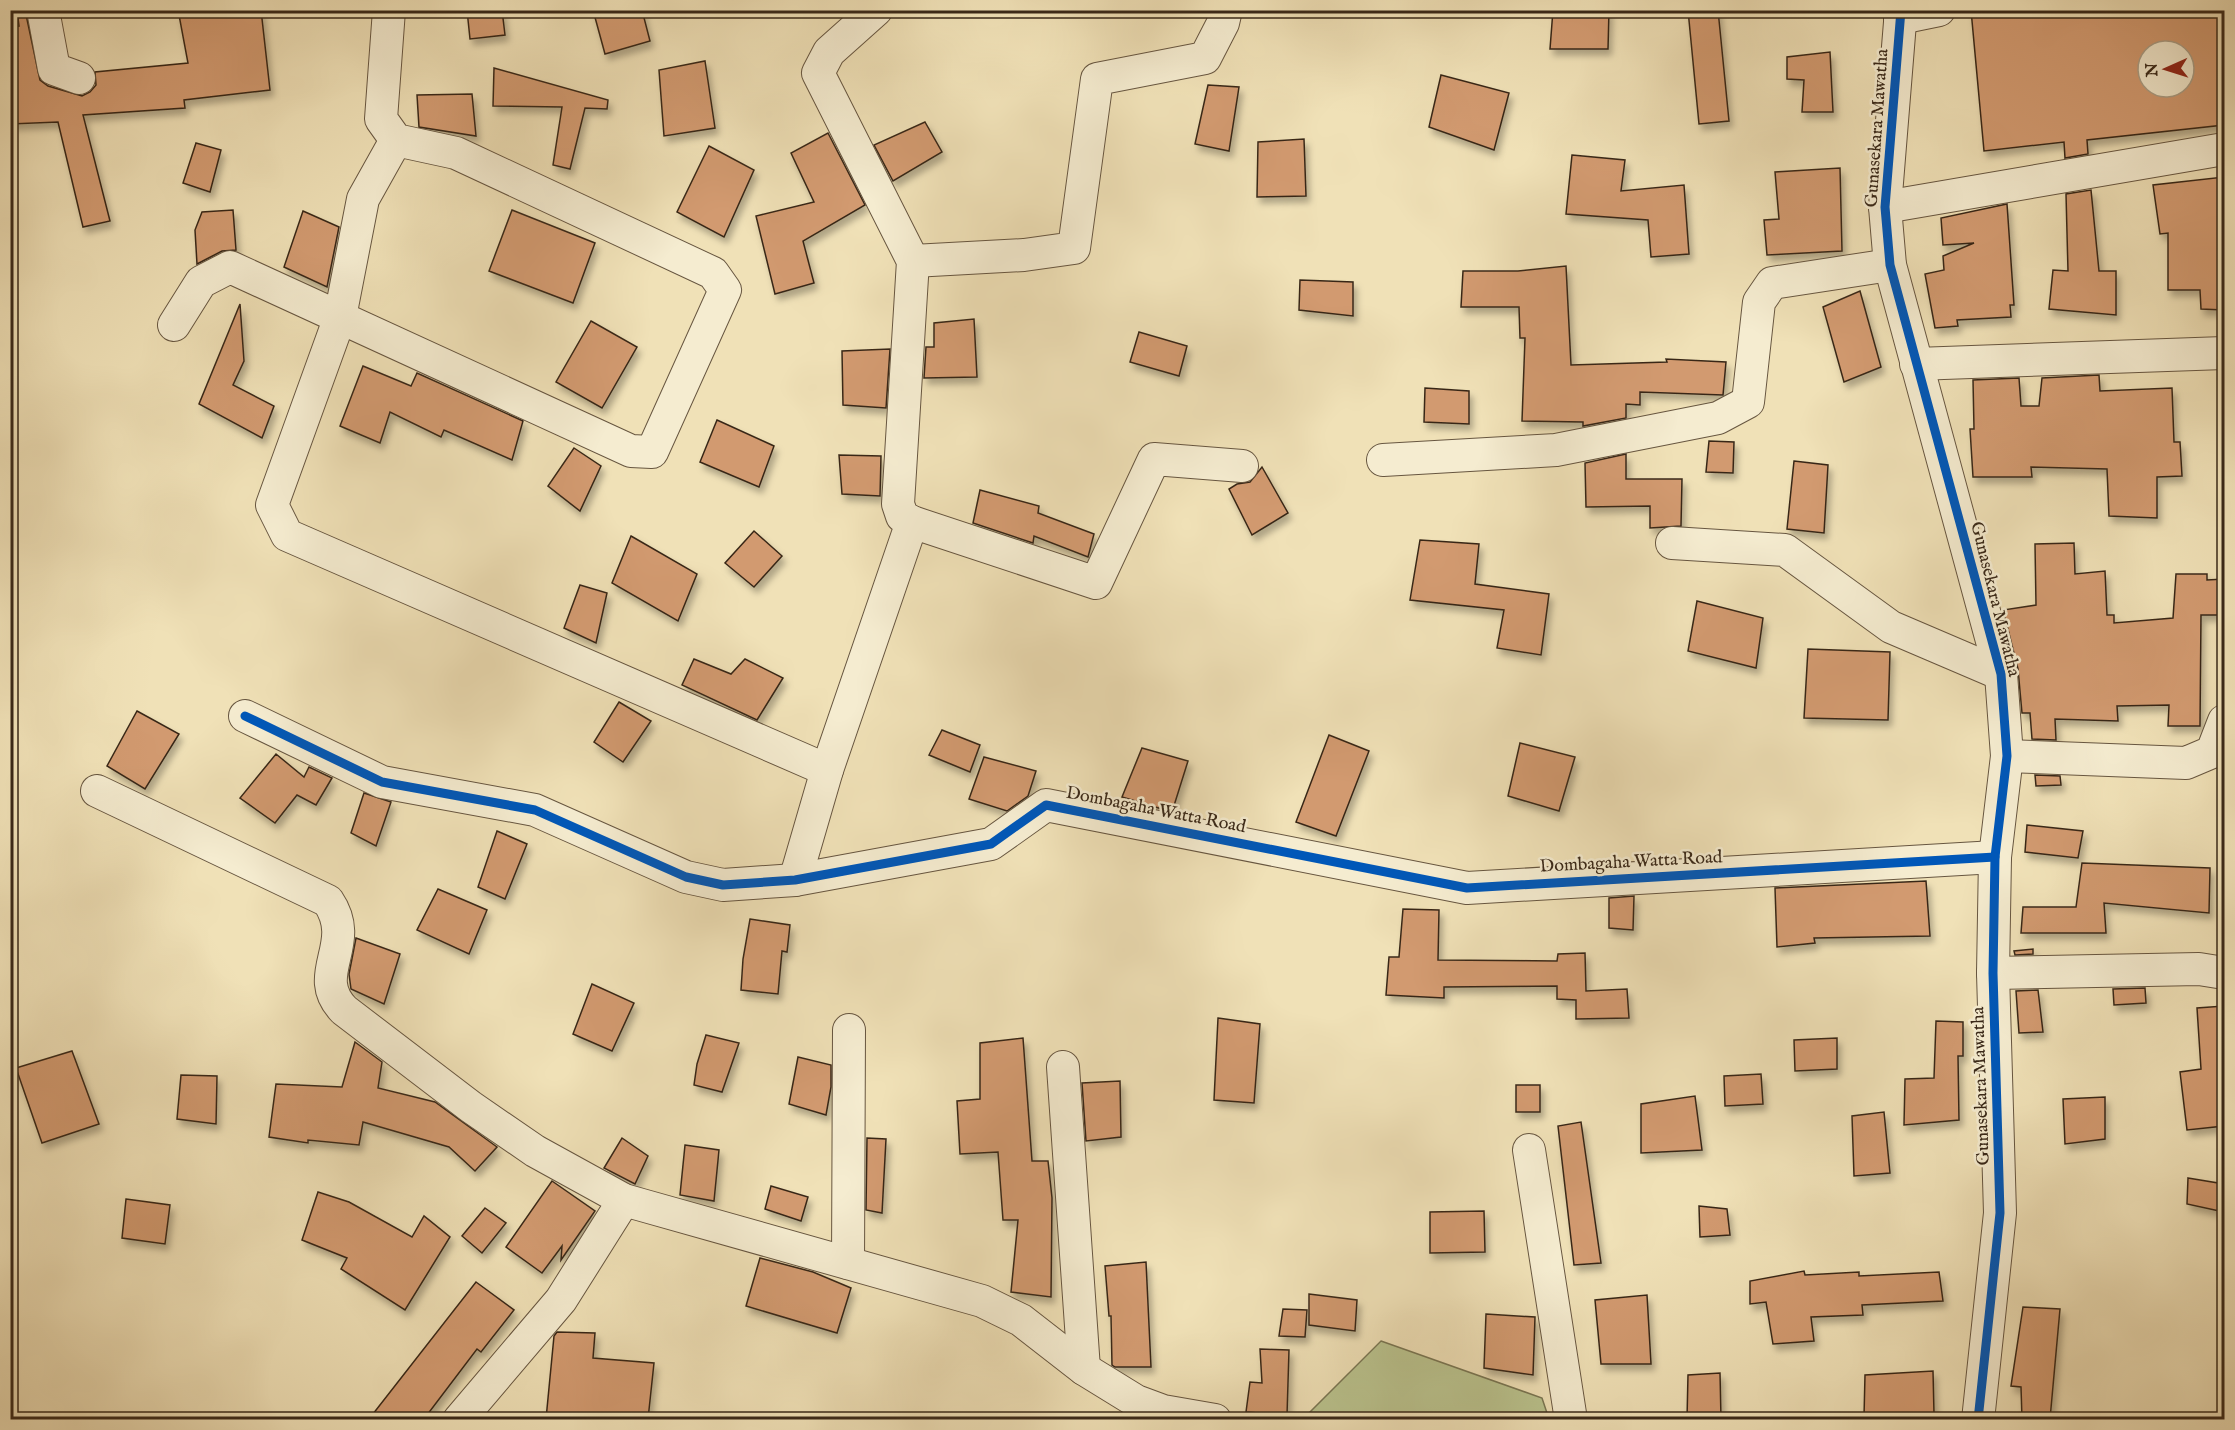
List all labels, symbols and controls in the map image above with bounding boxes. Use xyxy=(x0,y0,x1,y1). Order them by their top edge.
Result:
north arrow xyxy=(2136,39,2196,99)
street label: Gunasekara Mawatha xyxy=(1860,48,1895,208)
text: N xyxy=(2143,62,2163,78)
street label: Gunasekara Mawatha xyxy=(1964,519,2025,679)
street label: Dombagaha Watta Road xyxy=(1064,782,1248,839)
street label: Dombagaha Watta Road xyxy=(1539,846,1723,879)
street label: Gunasekara Mawatha xyxy=(1967,1006,1996,1166)

